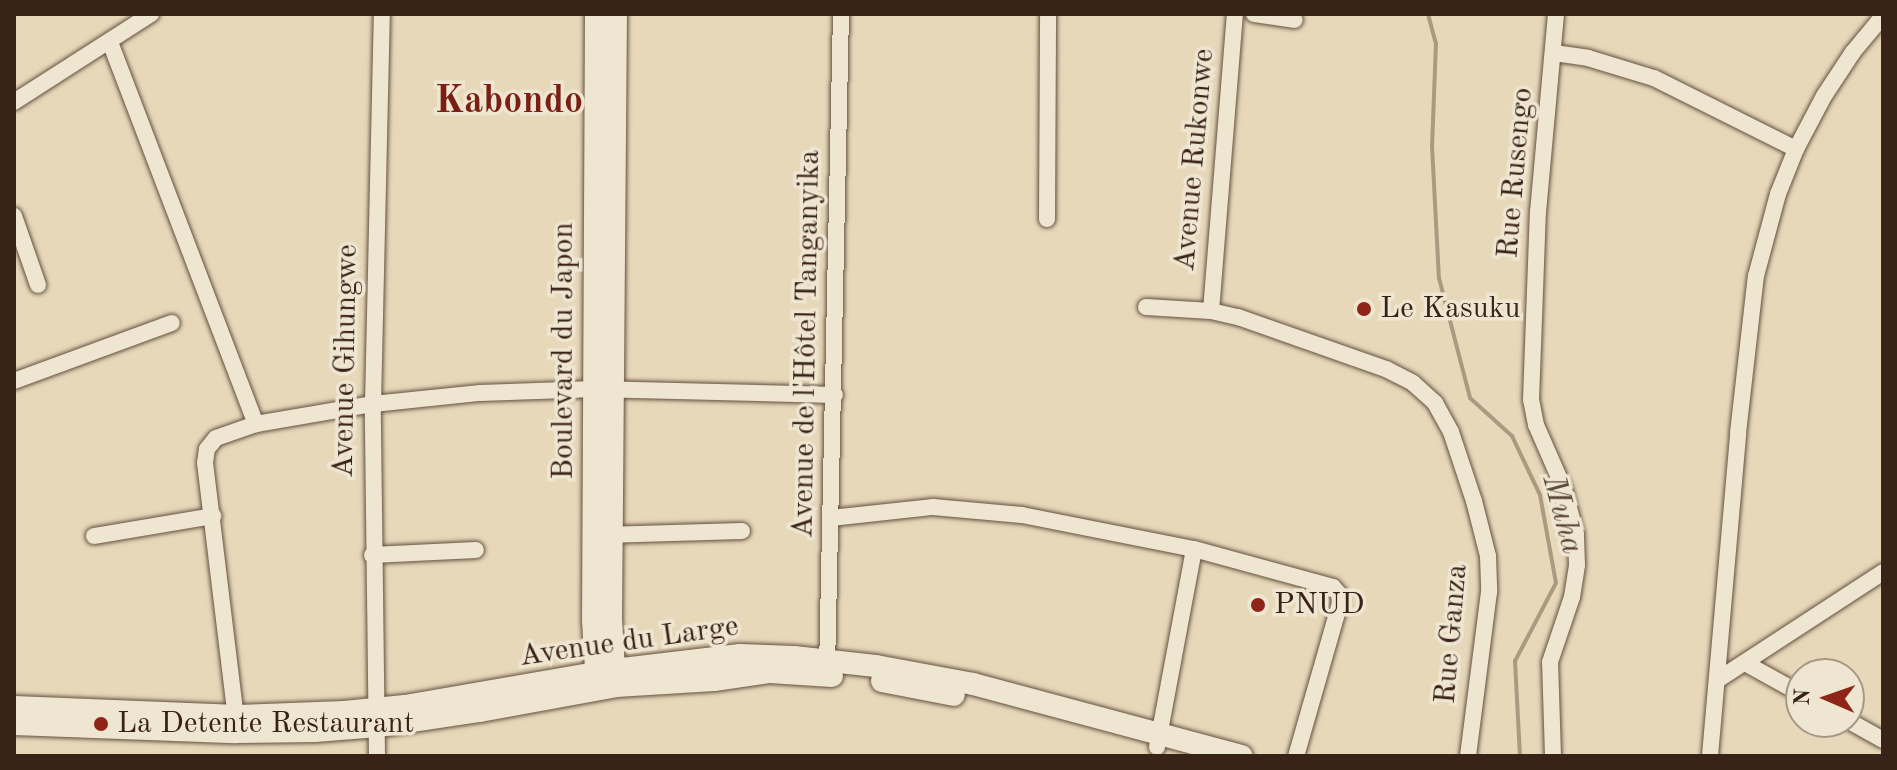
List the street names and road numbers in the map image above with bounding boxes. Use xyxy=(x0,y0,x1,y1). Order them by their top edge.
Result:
street label: Avenue Rukonwe xyxy=(1167,47,1223,273)
street label: Rue Rusengo xyxy=(1491,86,1541,260)
street label: Avenue de l'Hôtel Tanganyika xyxy=(786,149,828,539)
street label: Boulevard du Japon xyxy=(546,222,582,480)
street label: Avenue Gihungwe xyxy=(326,244,366,478)
street label: Rue Ganza xyxy=(1428,563,1476,705)
street label: Avenue du Large xyxy=(517,609,741,675)

